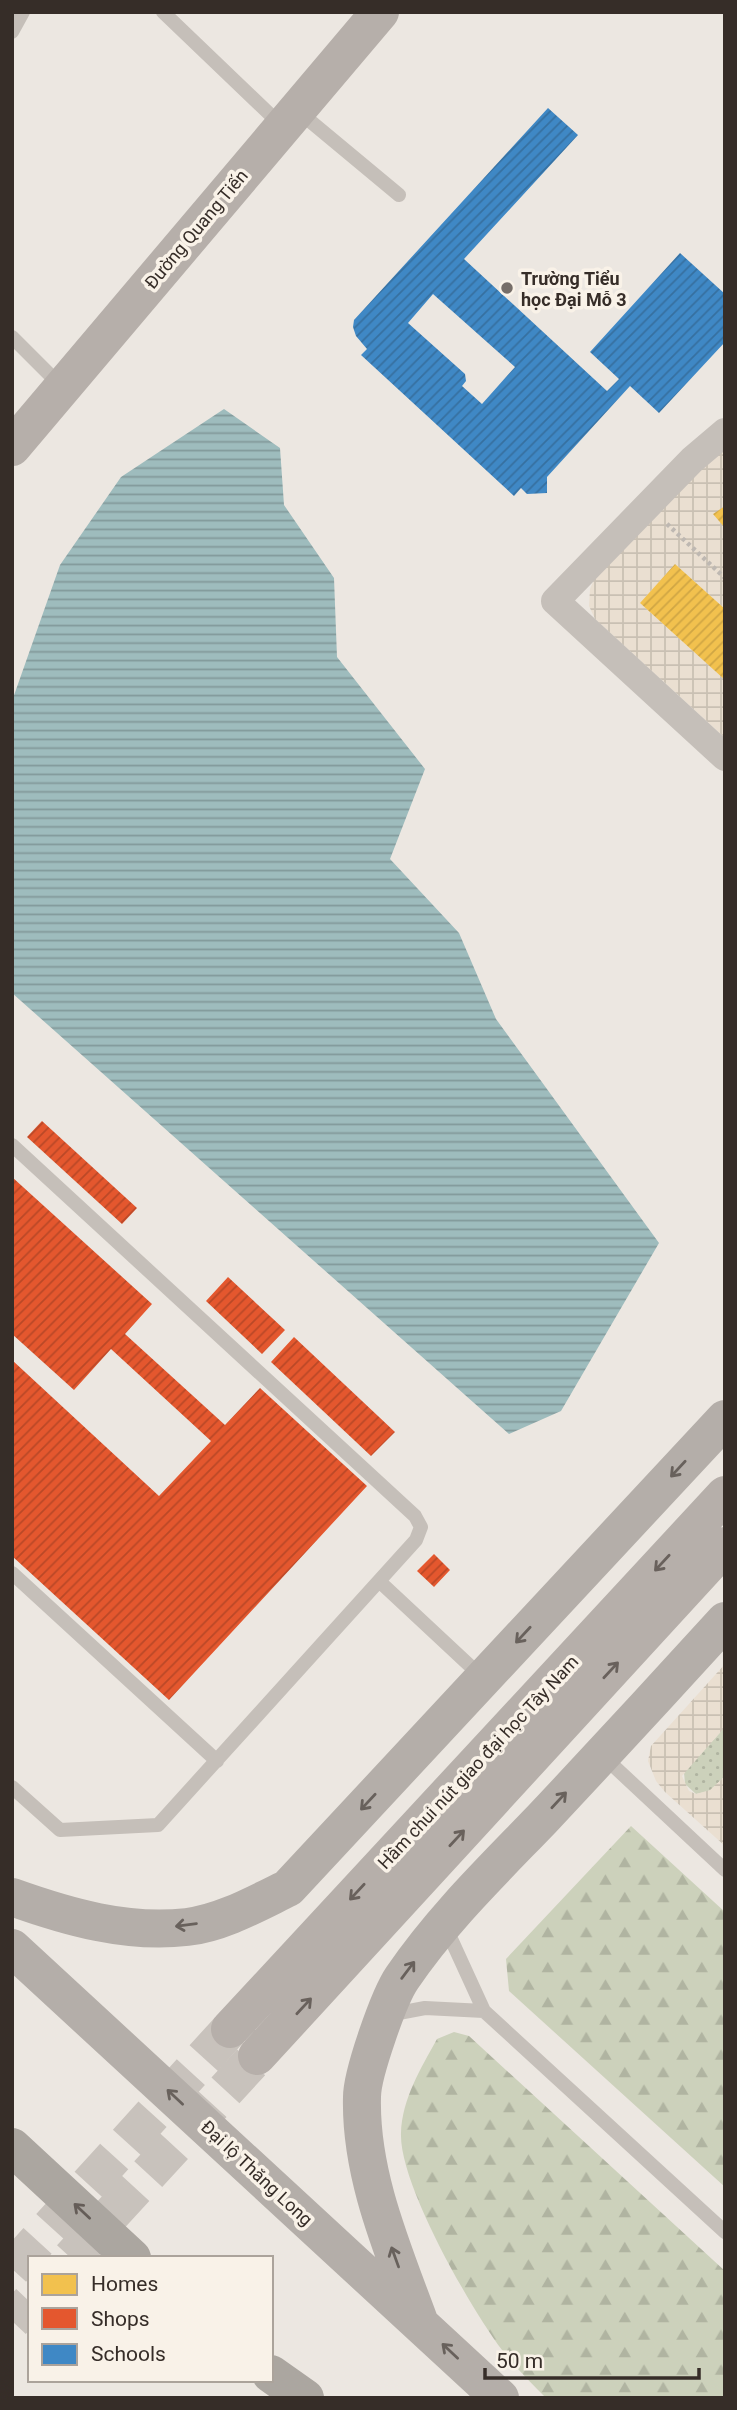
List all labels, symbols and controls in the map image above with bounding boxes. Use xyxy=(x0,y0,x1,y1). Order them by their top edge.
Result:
street label: Đường Quang Tiến xyxy=(140,165,252,293)
place label: Trường Tiểu học Đại Mỗ 3 xyxy=(521,268,627,310)
marker: Trường Tiểu học Đại Mỗ 3 xyxy=(499,280,515,296)
one-way arrow xyxy=(670,1460,687,1477)
one-way arrow xyxy=(653,1554,670,1571)
one-way arrow xyxy=(515,1626,531,1644)
street label: Hầm chui nút giao đại học Tây Nam xyxy=(373,1651,583,1873)
one-way arrow xyxy=(603,1661,619,1679)
one-way arrow xyxy=(551,1792,568,1809)
one-way arrow xyxy=(360,1793,376,1811)
one-way arrow xyxy=(449,1830,466,1847)
one-way arrow xyxy=(349,1883,366,1900)
one-way arrow xyxy=(175,1919,198,1932)
one-way arrow xyxy=(401,1961,415,1980)
one-way arrow xyxy=(295,1998,312,2015)
one-way arrow xyxy=(167,2089,184,2106)
street label: Đại lộ Thăng Long xyxy=(197,2116,317,2230)
one-way arrow xyxy=(74,2203,91,2220)
one-way arrow xyxy=(388,2247,400,2269)
legend xyxy=(28,2256,273,2382)
text: Homes xyxy=(91,2272,158,2296)
text: Shops xyxy=(91,2307,150,2331)
scale bar xyxy=(485,2336,698,2380)
text: Schools xyxy=(91,2342,166,2366)
one-way arrow xyxy=(441,2343,459,2359)
text: 50 m xyxy=(496,2349,543,2373)

